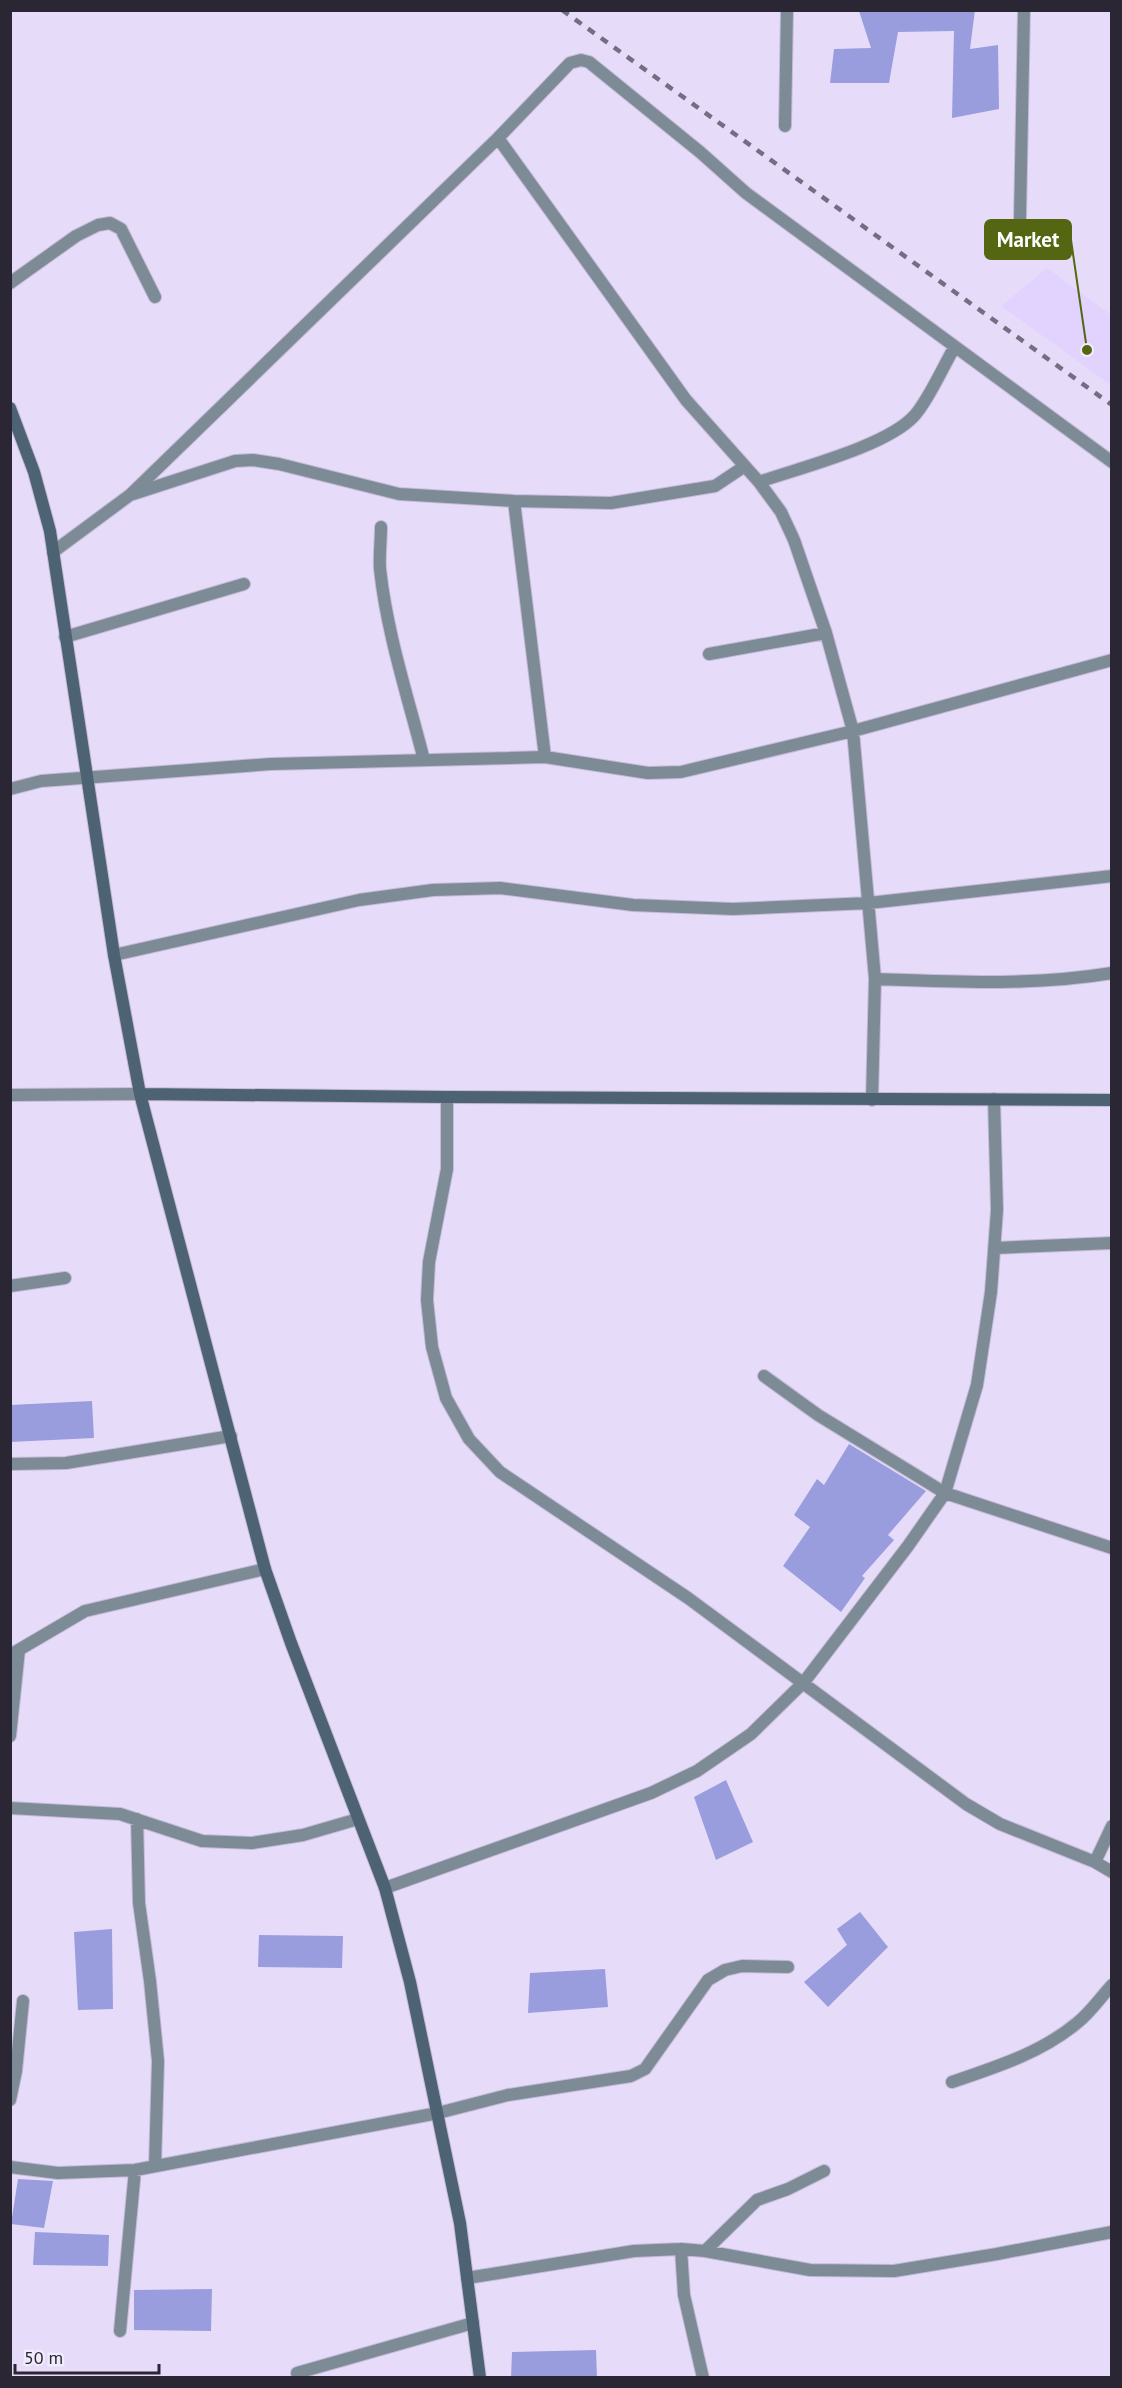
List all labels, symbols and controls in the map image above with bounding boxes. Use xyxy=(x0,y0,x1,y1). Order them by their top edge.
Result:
callout: Market xyxy=(985,220,1071,259)
text: Market xyxy=(997,226,1060,253)
scale bar xyxy=(15,2337,159,2375)
text: 50 m xyxy=(24,2346,63,2369)

